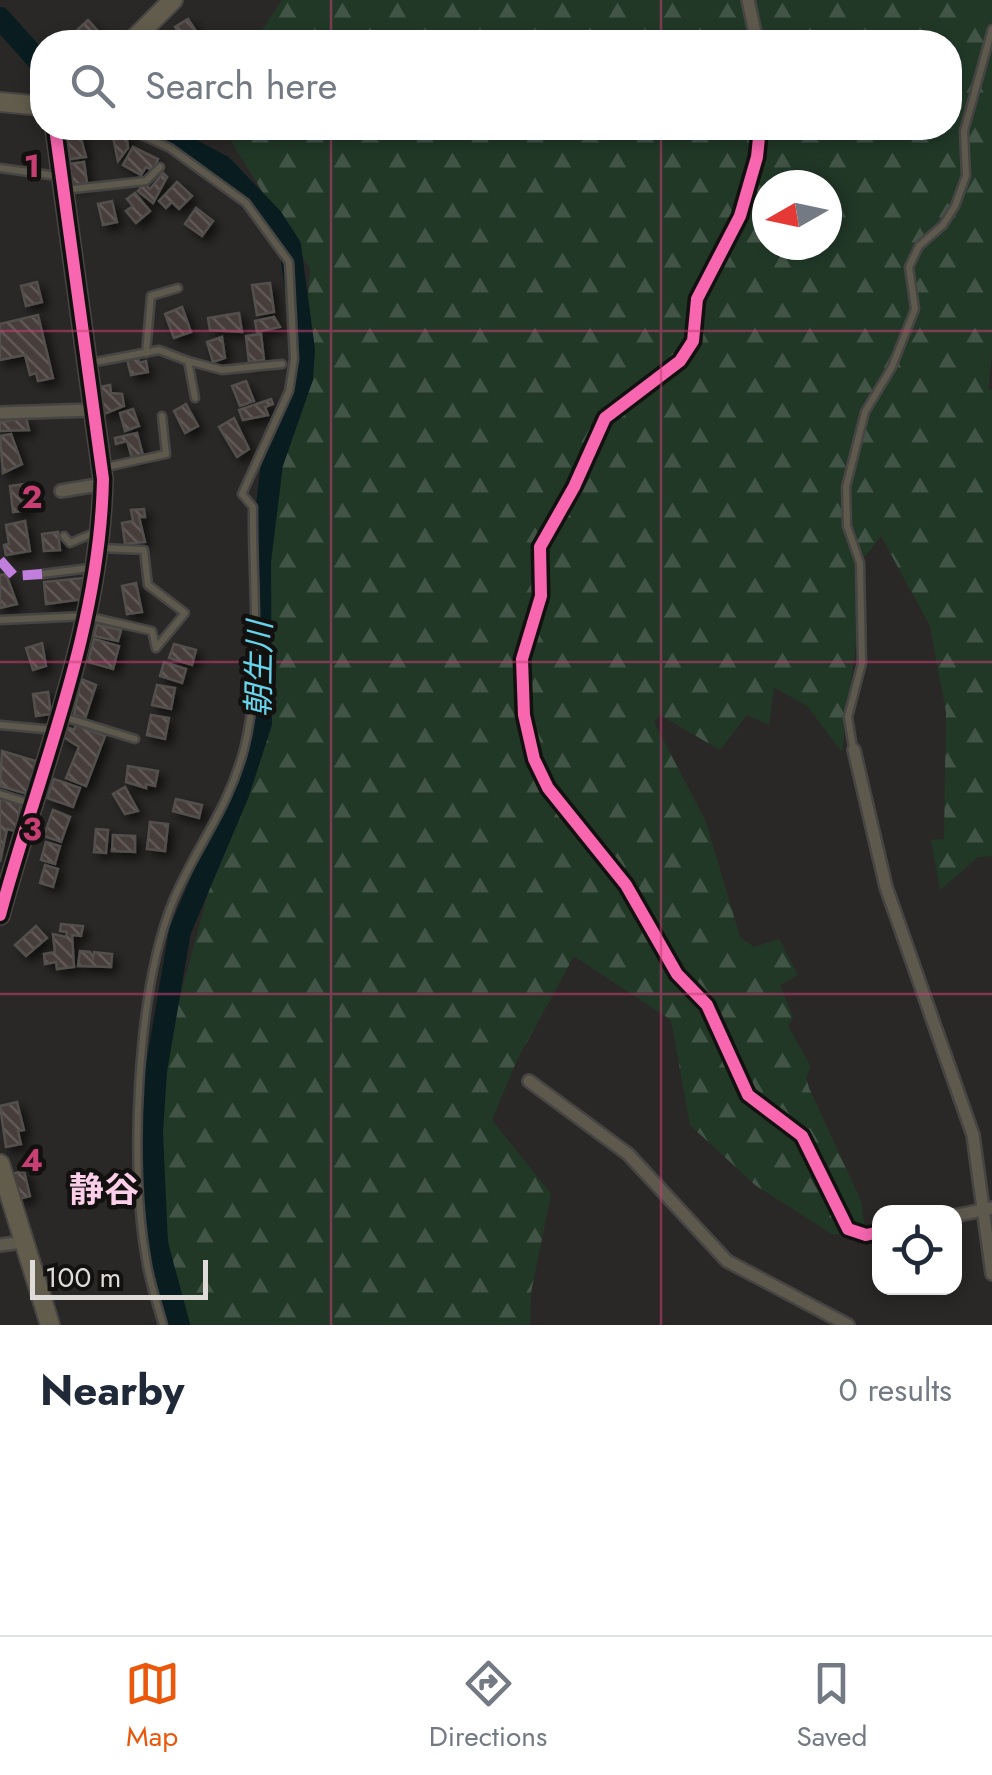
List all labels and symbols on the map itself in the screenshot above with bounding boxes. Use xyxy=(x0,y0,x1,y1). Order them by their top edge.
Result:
text: 1 xyxy=(24,143,40,189)
north arrow xyxy=(752,170,842,260)
text: 2 xyxy=(22,474,43,520)
water label: 朝生川 xyxy=(235,618,283,717)
text: 3 xyxy=(22,806,42,852)
text: 4 xyxy=(21,1137,43,1183)
district label: 静谷 xyxy=(69,1165,139,1215)
scale bar xyxy=(30,1255,208,1300)

